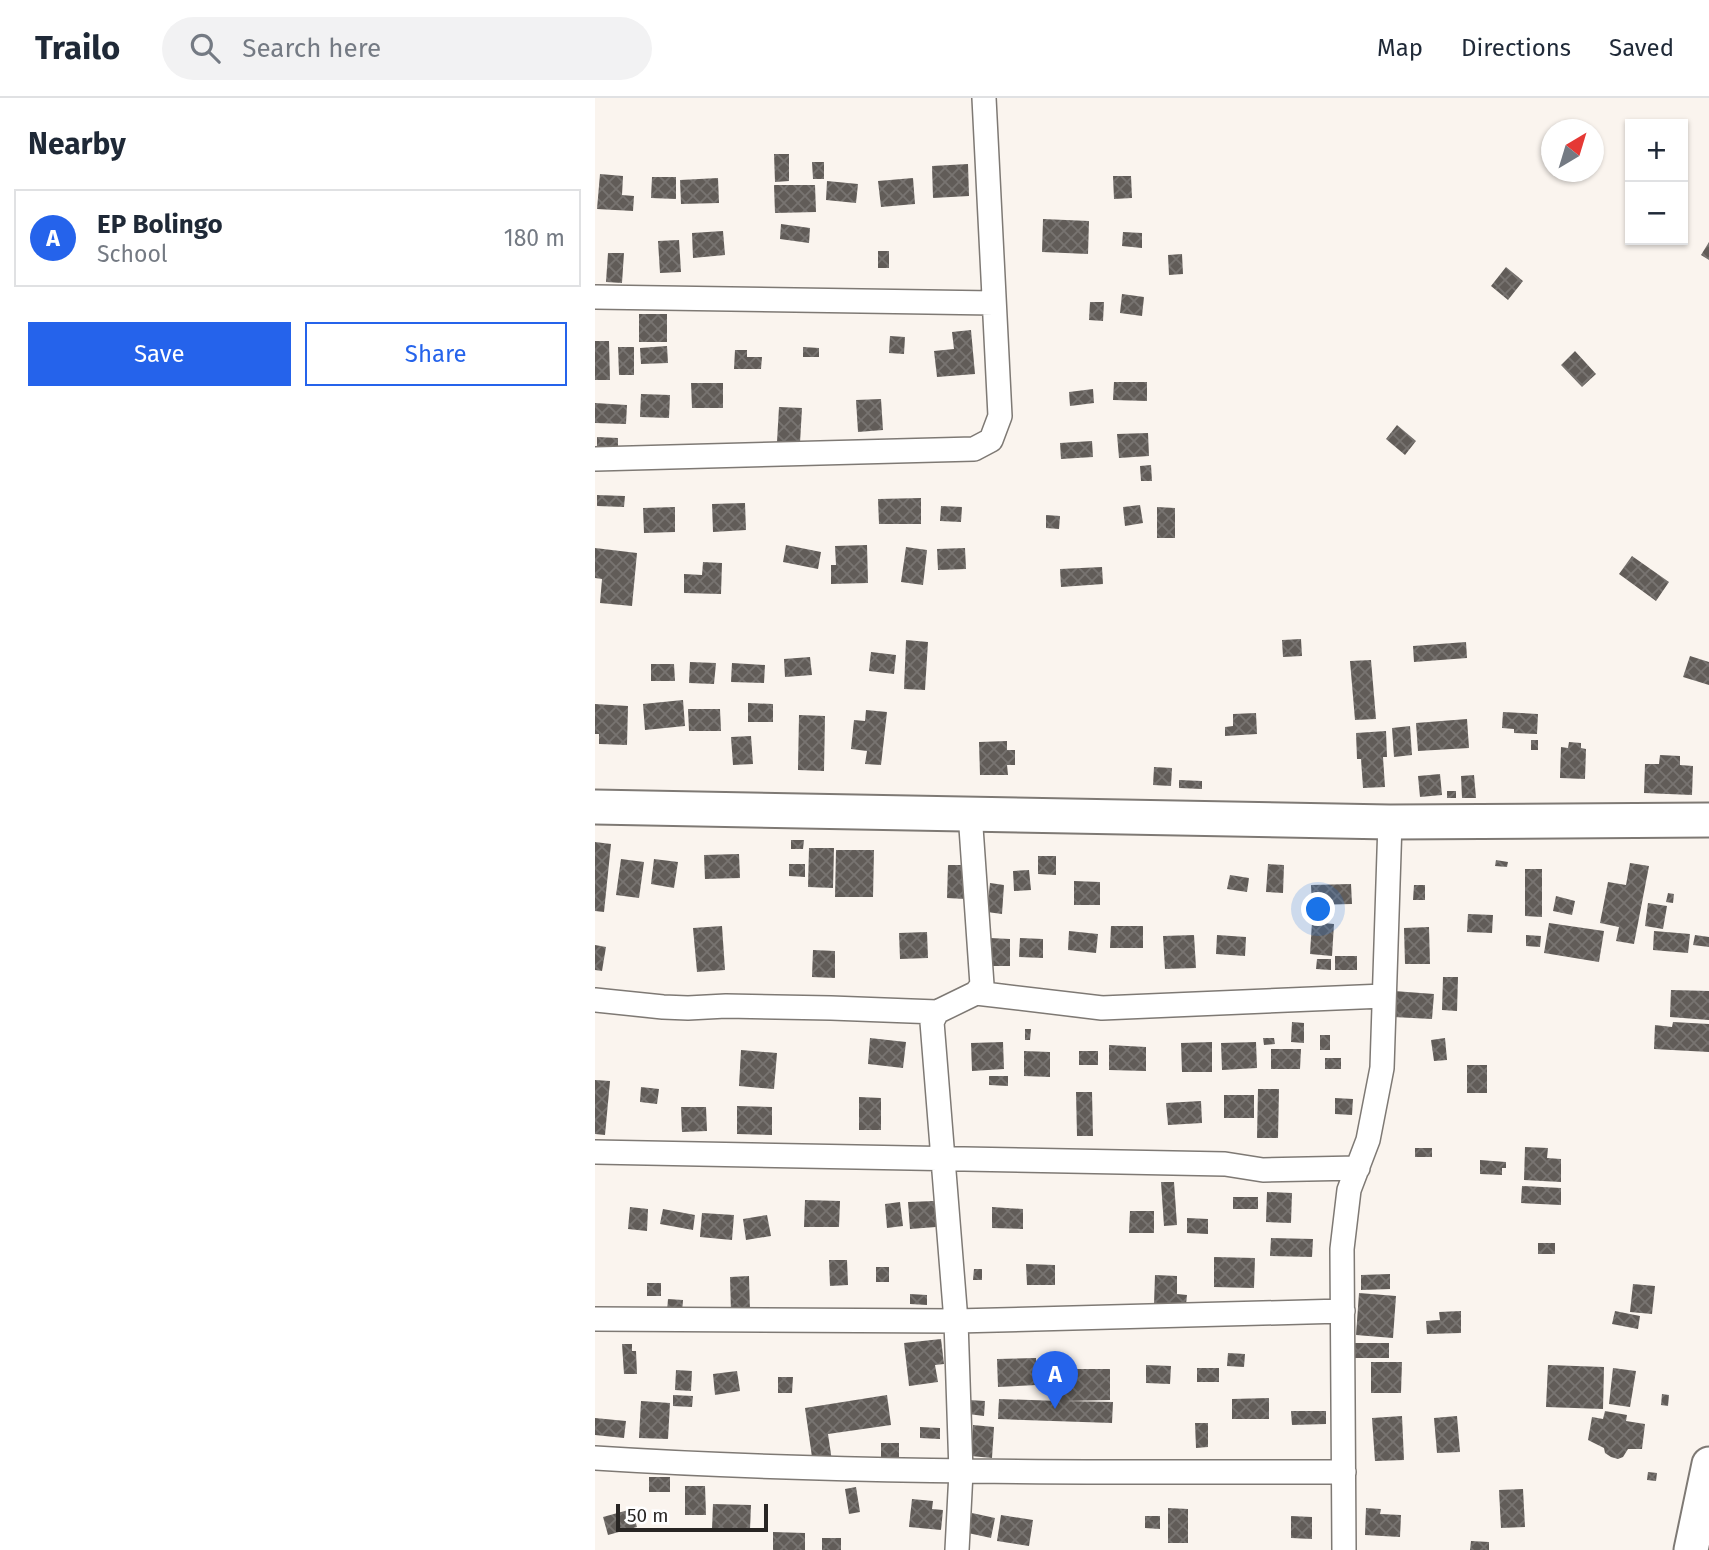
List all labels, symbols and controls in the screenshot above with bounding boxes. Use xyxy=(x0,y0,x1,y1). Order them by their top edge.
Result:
search box xyxy=(162,17,652,80)
text: Trailo xyxy=(35,28,120,68)
icon: search xyxy=(186,29,224,67)
text: Search here xyxy=(242,33,381,64)
text: Map xyxy=(1377,34,1423,62)
text: Directions xyxy=(1461,34,1571,62)
text: Saved xyxy=(1609,34,1674,62)
north arrow xyxy=(1541,119,1604,182)
map controls xyxy=(1625,119,1688,245)
button: + xyxy=(1625,119,1688,182)
text: Nearby xyxy=(28,126,126,162)
button: − xyxy=(1625,182,1688,245)
text: EP Bolingo xyxy=(97,209,223,240)
text: A xyxy=(46,224,60,252)
text: 180 m xyxy=(504,224,565,252)
text: School xyxy=(97,240,168,268)
button: Save xyxy=(28,322,291,386)
button: Share xyxy=(305,322,567,386)
your location xyxy=(1301,892,1335,926)
pin: A xyxy=(1032,1351,1078,1409)
scale bar xyxy=(616,1501,768,1533)
text: 50 m xyxy=(627,1504,668,1527)

